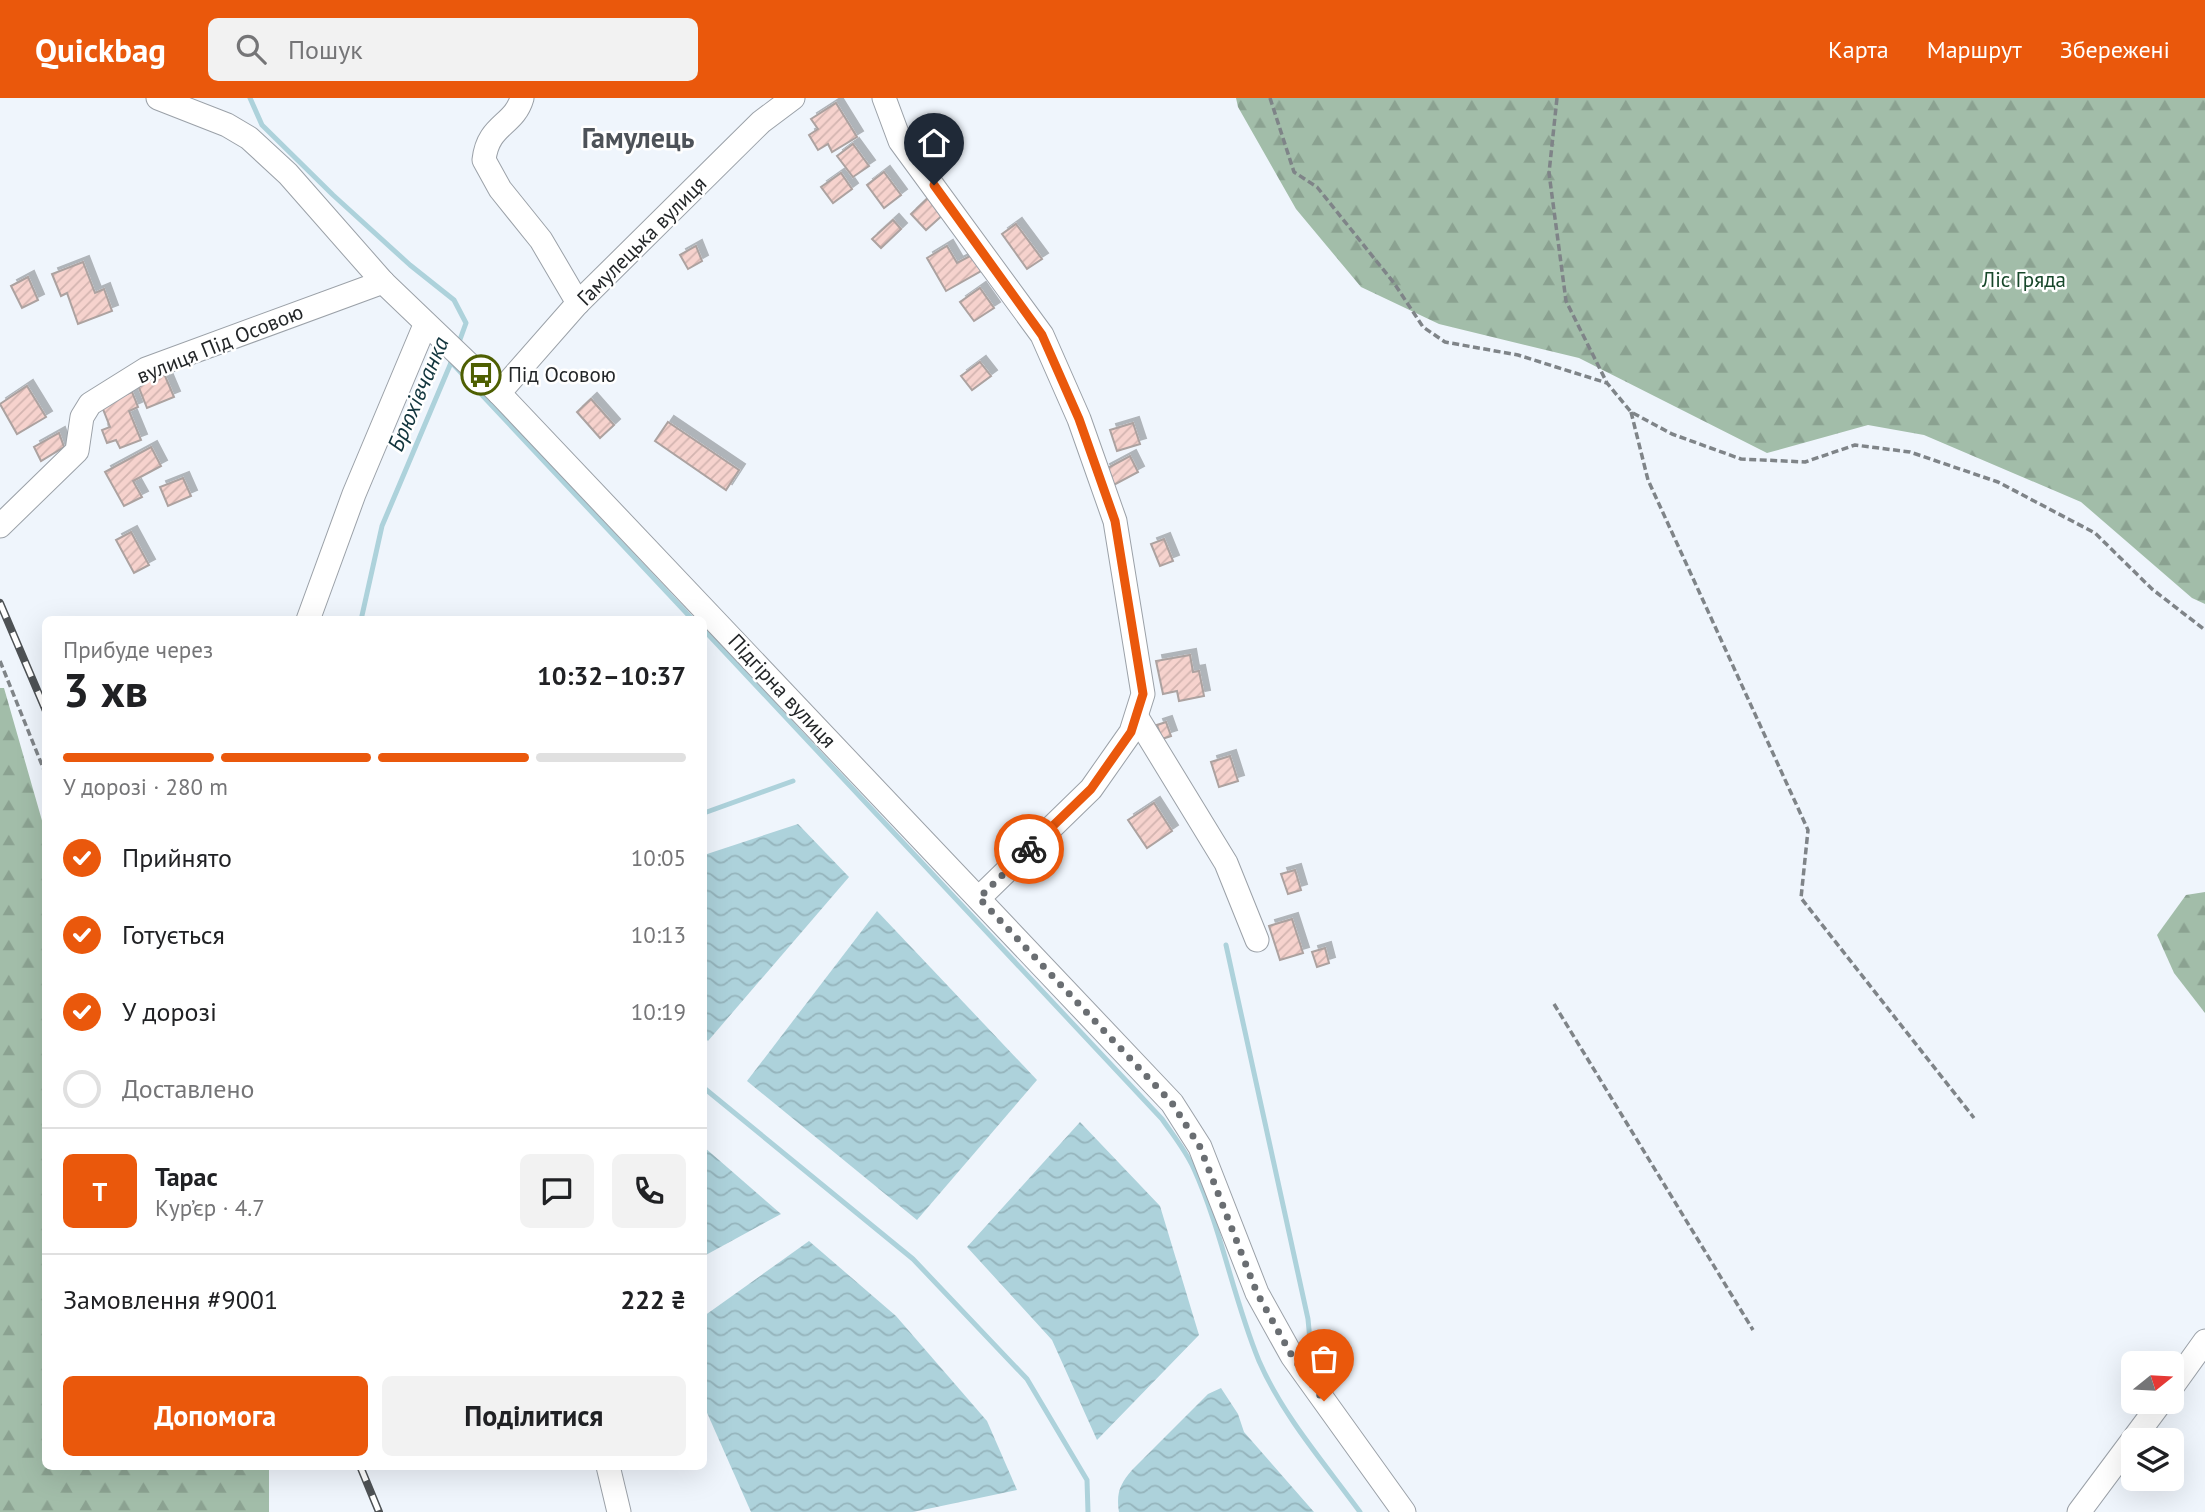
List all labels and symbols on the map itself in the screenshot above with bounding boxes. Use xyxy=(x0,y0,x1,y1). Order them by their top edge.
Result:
pin xyxy=(904,113,964,185)
district label: Гамулець xyxy=(582,119,695,156)
street label: Гамулецька вулиця xyxy=(571,170,712,311)
park label: Ліс Гряда xyxy=(1981,266,2066,293)
street label: вулиця Під Осовою xyxy=(133,298,307,389)
water label: Брюхівчанка xyxy=(380,332,455,455)
bus stop icon: Під Осовою xyxy=(460,354,502,396)
place label: Під Осовою xyxy=(508,361,616,388)
street label: Підгірна вулиця xyxy=(723,628,842,753)
courier xyxy=(994,814,1064,884)
pin xyxy=(1294,1329,1354,1401)
north arrow xyxy=(2121,1351,2184,1414)

